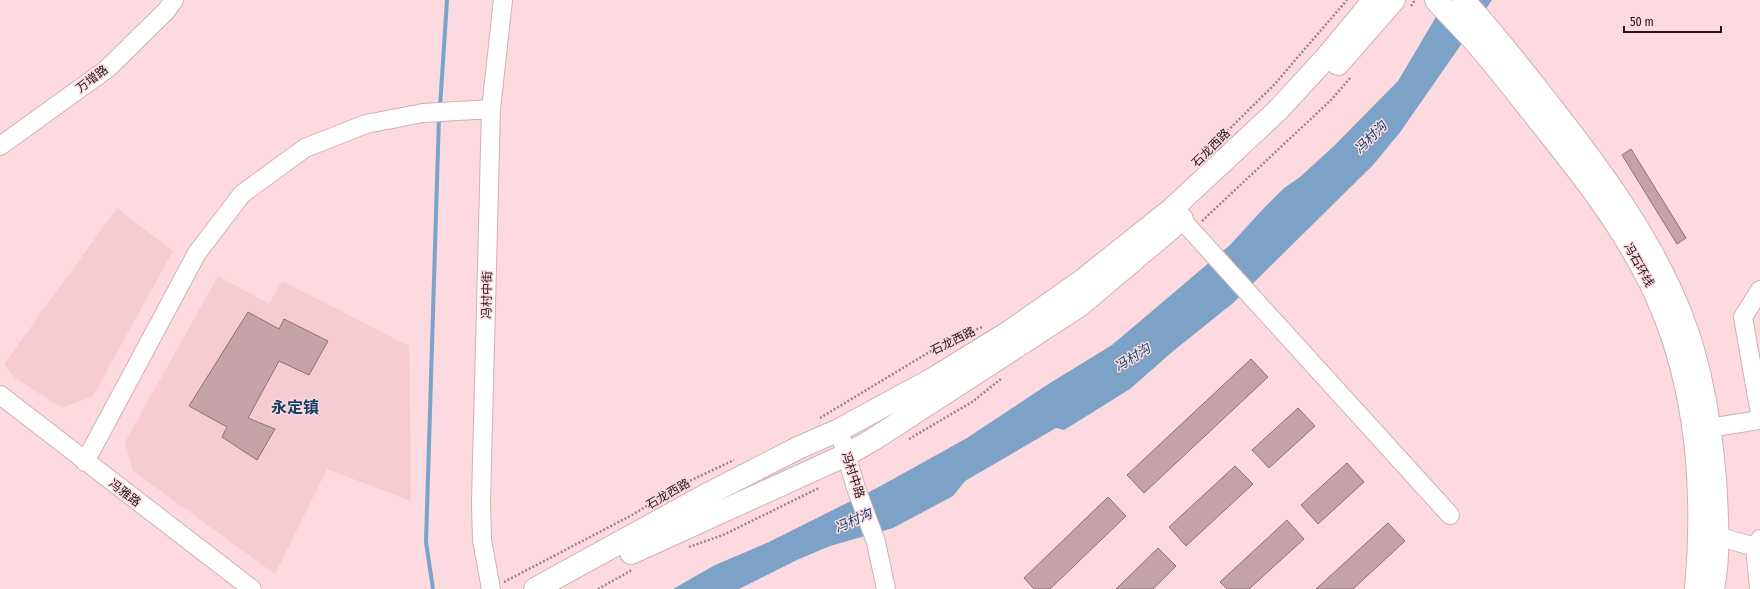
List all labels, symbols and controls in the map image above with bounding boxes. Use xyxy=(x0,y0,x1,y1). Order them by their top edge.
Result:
scale bar xyxy=(1624,8,1721,34)
text: 50 m xyxy=(1630,15,1654,29)
street label: 万增路 xyxy=(73,63,111,95)
water label: 冯村沟 xyxy=(1351,117,1391,156)
street label: 石龙西路 xyxy=(1189,126,1233,170)
street label: 冯石环线 xyxy=(1621,241,1657,289)
street label: 冯村中街 xyxy=(480,271,494,319)
street label: 石龙西路 xyxy=(928,324,978,358)
water label: 冯村沟 xyxy=(1112,340,1154,374)
district label: 永定镇 xyxy=(271,398,319,417)
street label: 冯村中路 xyxy=(839,450,867,500)
street label: 冯雅路 xyxy=(107,476,143,510)
street label: 石龙西路 xyxy=(644,476,692,512)
water label: 冯村沟 xyxy=(832,505,876,535)

